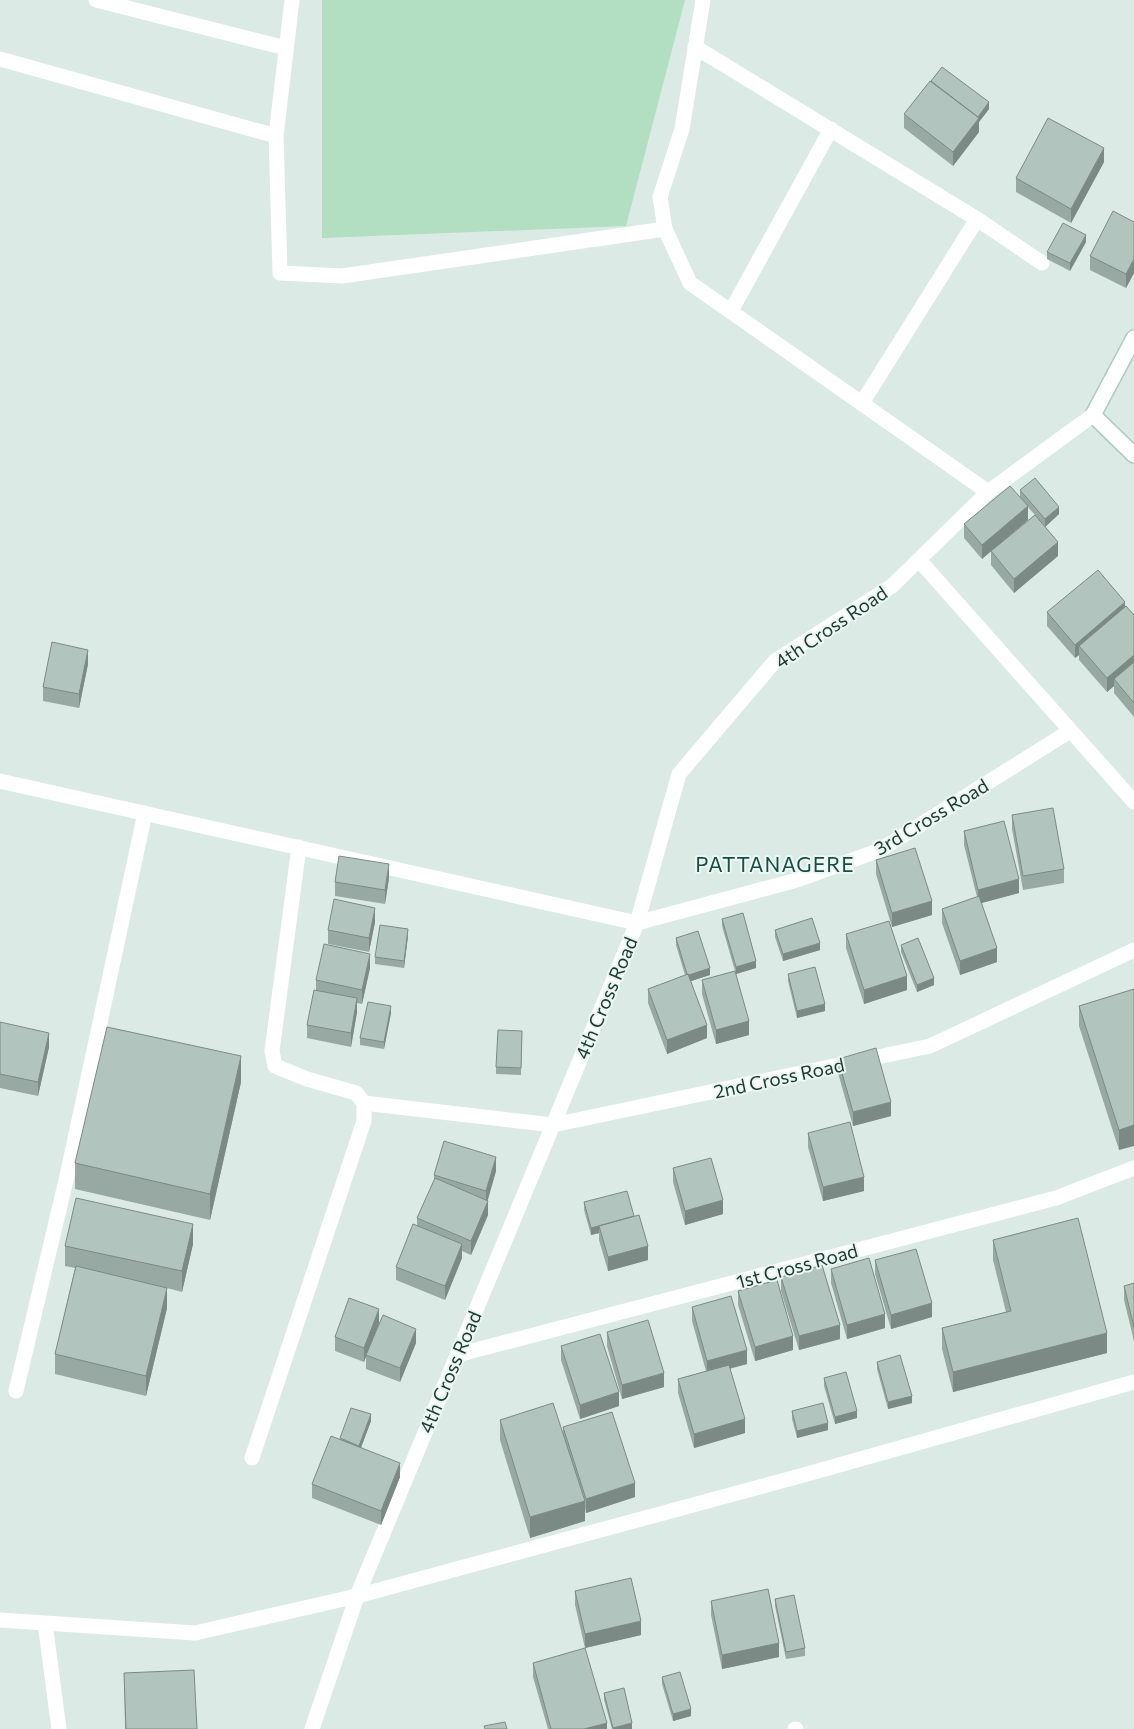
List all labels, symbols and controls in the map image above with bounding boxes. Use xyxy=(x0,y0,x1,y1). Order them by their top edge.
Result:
street label: 4th Cross Road xyxy=(770,581,891,673)
street label: 3rd Cross Road xyxy=(869,773,992,860)
district label: PATTANAGERE xyxy=(695,851,855,876)
street label: 4th Cross Road xyxy=(569,933,642,1062)
street label: 2nd Cross Road xyxy=(712,1052,846,1103)
street label: 1st Cross Road xyxy=(734,1238,860,1293)
street label: 4th Cross Road xyxy=(413,1307,486,1436)

